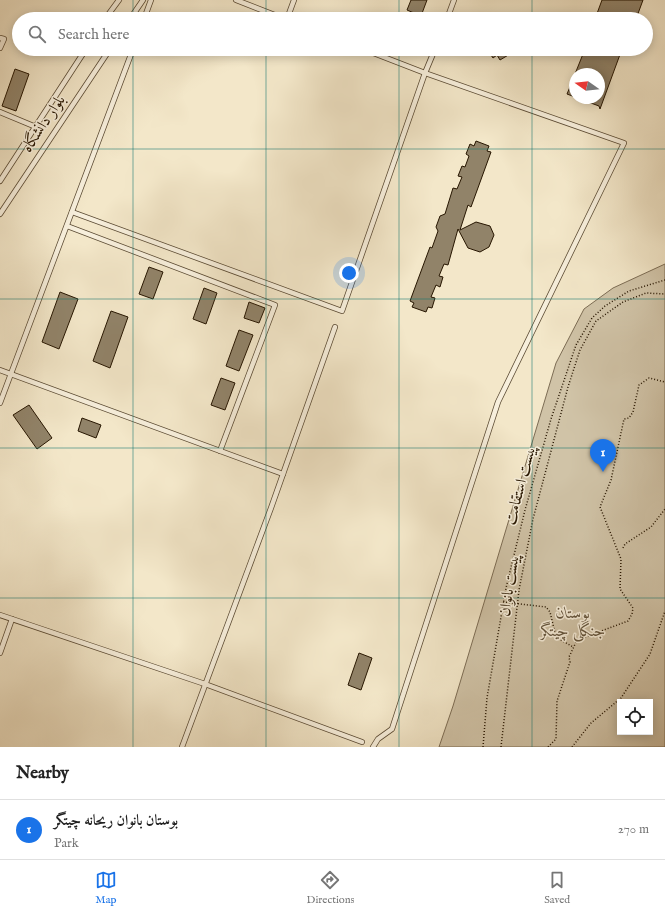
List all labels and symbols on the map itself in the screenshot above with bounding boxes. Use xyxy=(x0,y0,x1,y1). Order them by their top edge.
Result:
north arrow xyxy=(569,68,605,104)
street label: بلوار دانشگاه xyxy=(16,90,70,157)
your location xyxy=(339,263,359,283)
pin: 1 xyxy=(590,439,616,472)
street label: پیست استقامت xyxy=(501,443,541,527)
street label: پیست بانوان xyxy=(495,552,525,618)
park label: بوستان جنگلی چیتگر xyxy=(539,604,606,642)

